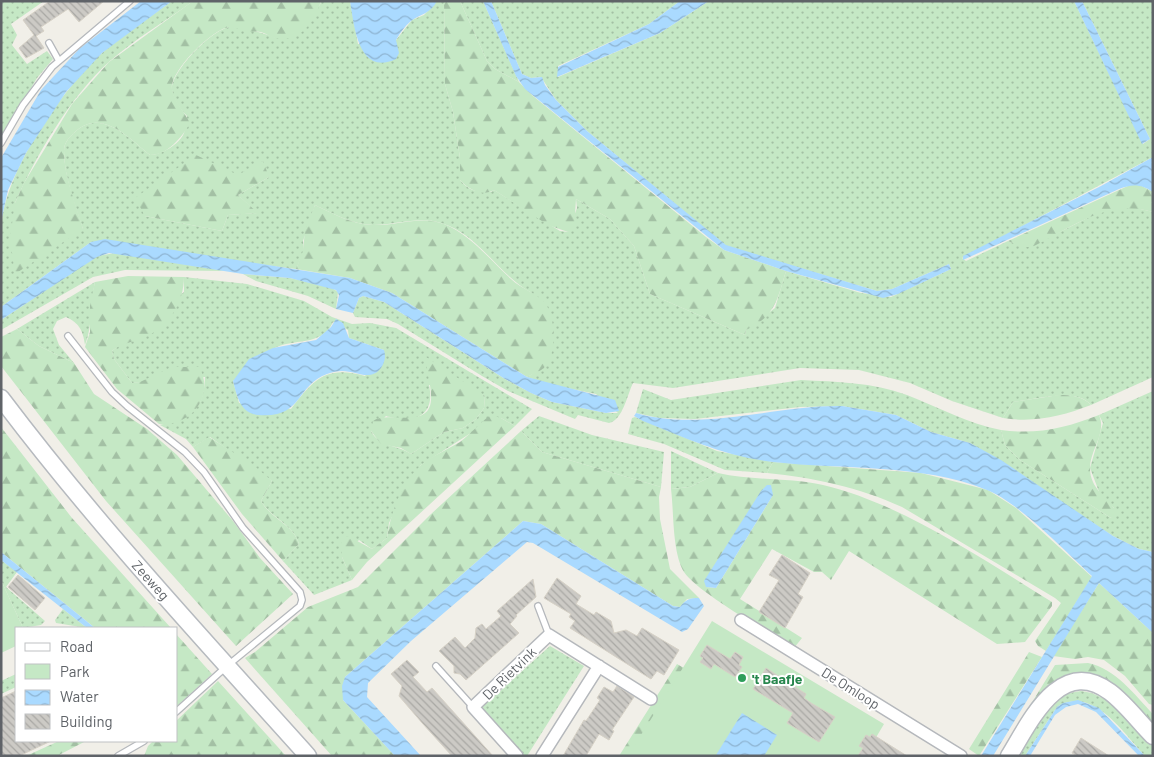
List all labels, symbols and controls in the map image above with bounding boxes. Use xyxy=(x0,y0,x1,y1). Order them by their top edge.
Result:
street label: Zeeweg xyxy=(129,557,173,603)
legend xyxy=(15,627,178,742)
text: Road xyxy=(60,637,93,655)
street label: De Rietvink xyxy=(479,643,539,703)
text: Park xyxy=(60,662,90,680)
street label: De Omloop xyxy=(819,663,883,713)
place label: 't Baafje xyxy=(752,670,803,687)
marker: 't Baafje xyxy=(736,672,748,684)
text: Water xyxy=(60,687,99,705)
text: Building xyxy=(60,712,113,730)

